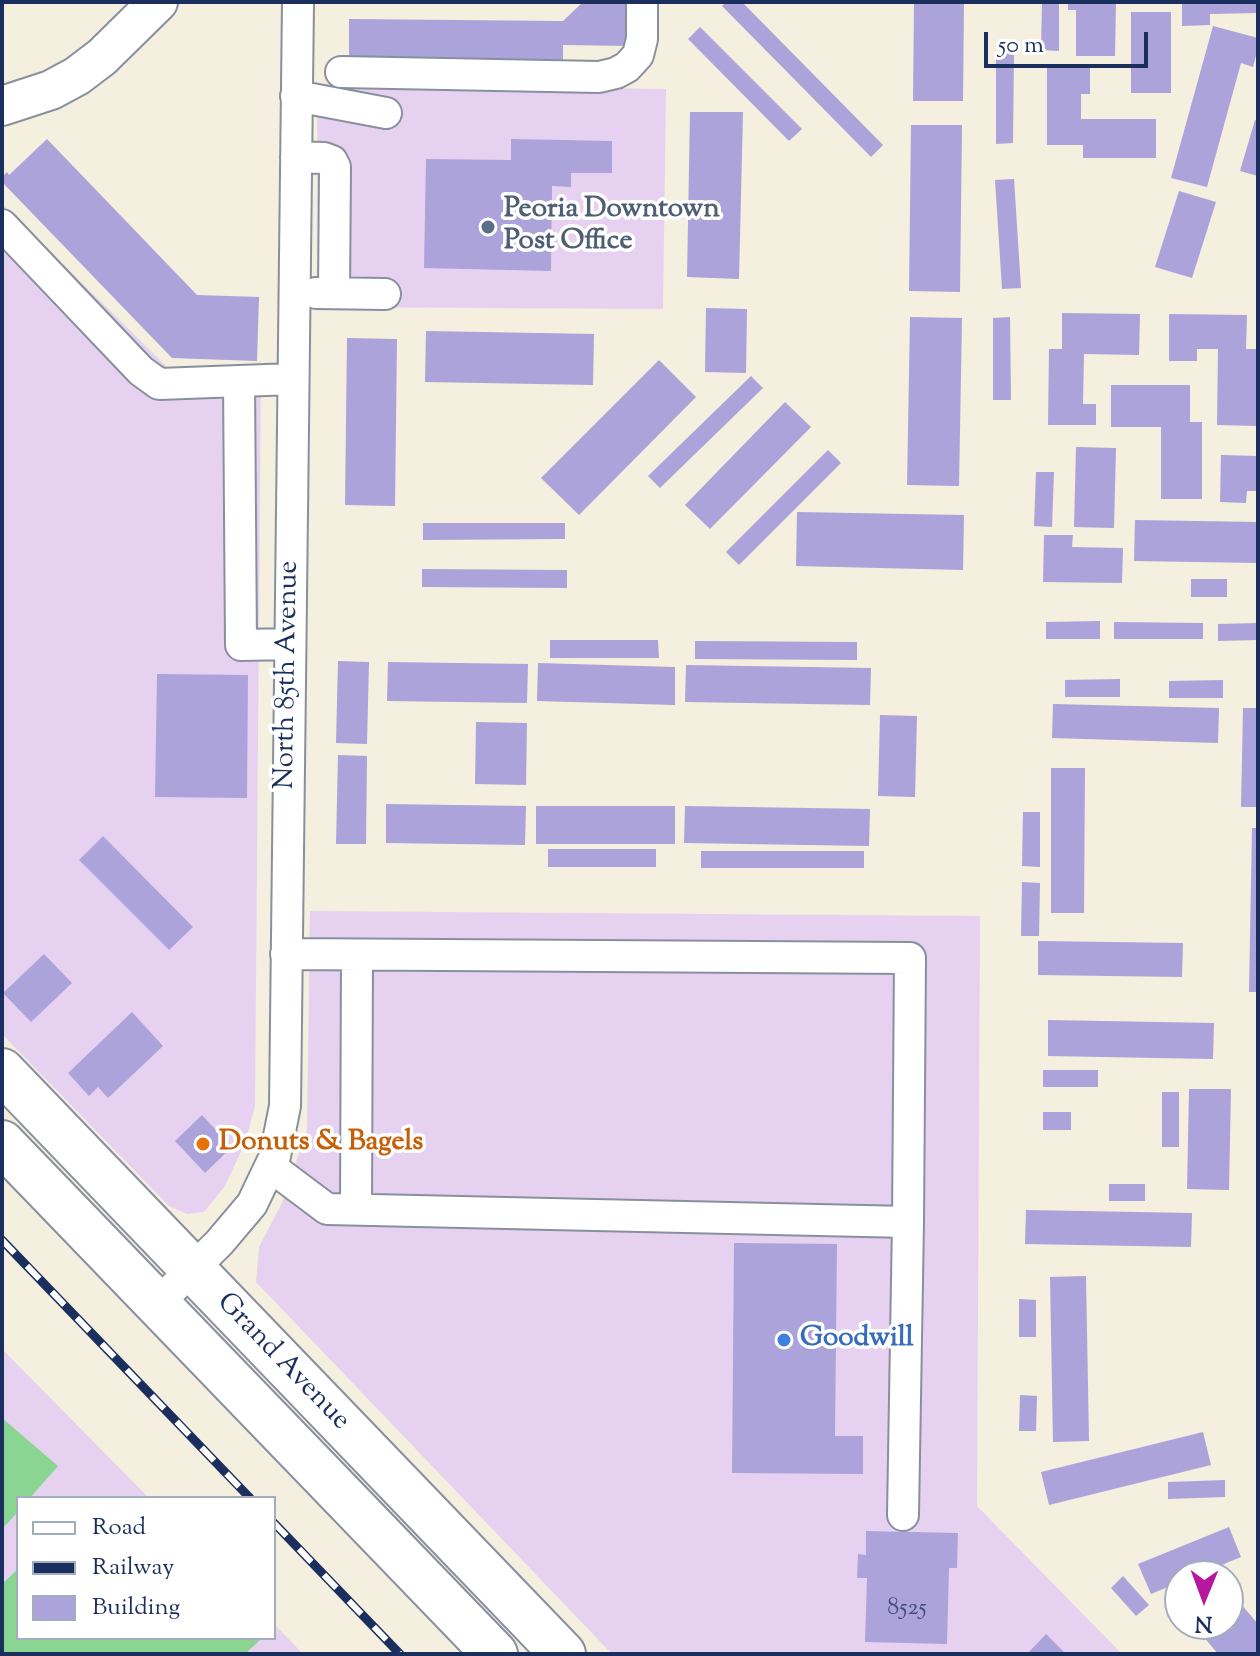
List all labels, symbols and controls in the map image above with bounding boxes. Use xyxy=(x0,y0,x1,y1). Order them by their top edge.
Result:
scale bar xyxy=(988,16,1152,66)
text: 50 m xyxy=(998,29,1044,63)
place label: Peoria Downtown Post Office xyxy=(504,194,720,260)
marker: Peoria Downtown Post Office xyxy=(479,218,497,236)
street label: North 85th Avenue xyxy=(270,560,308,790)
place label: Donuts & Bagels xyxy=(219,1127,423,1161)
marker: Donuts & Bagels xyxy=(194,1135,212,1153)
street label: Grand Avenue xyxy=(208,1287,356,1439)
place label: Goodwill xyxy=(800,1323,914,1357)
marker: Goodwill xyxy=(775,1331,793,1349)
legend xyxy=(16,1496,276,1640)
text: Road xyxy=(92,1511,146,1545)
text: Railway xyxy=(92,1551,174,1585)
north arrow xyxy=(1164,1560,1244,1640)
text: Building xyxy=(92,1591,180,1625)
house number: 8525 xyxy=(887,1596,927,1624)
text: N xyxy=(1195,1606,1213,1638)

